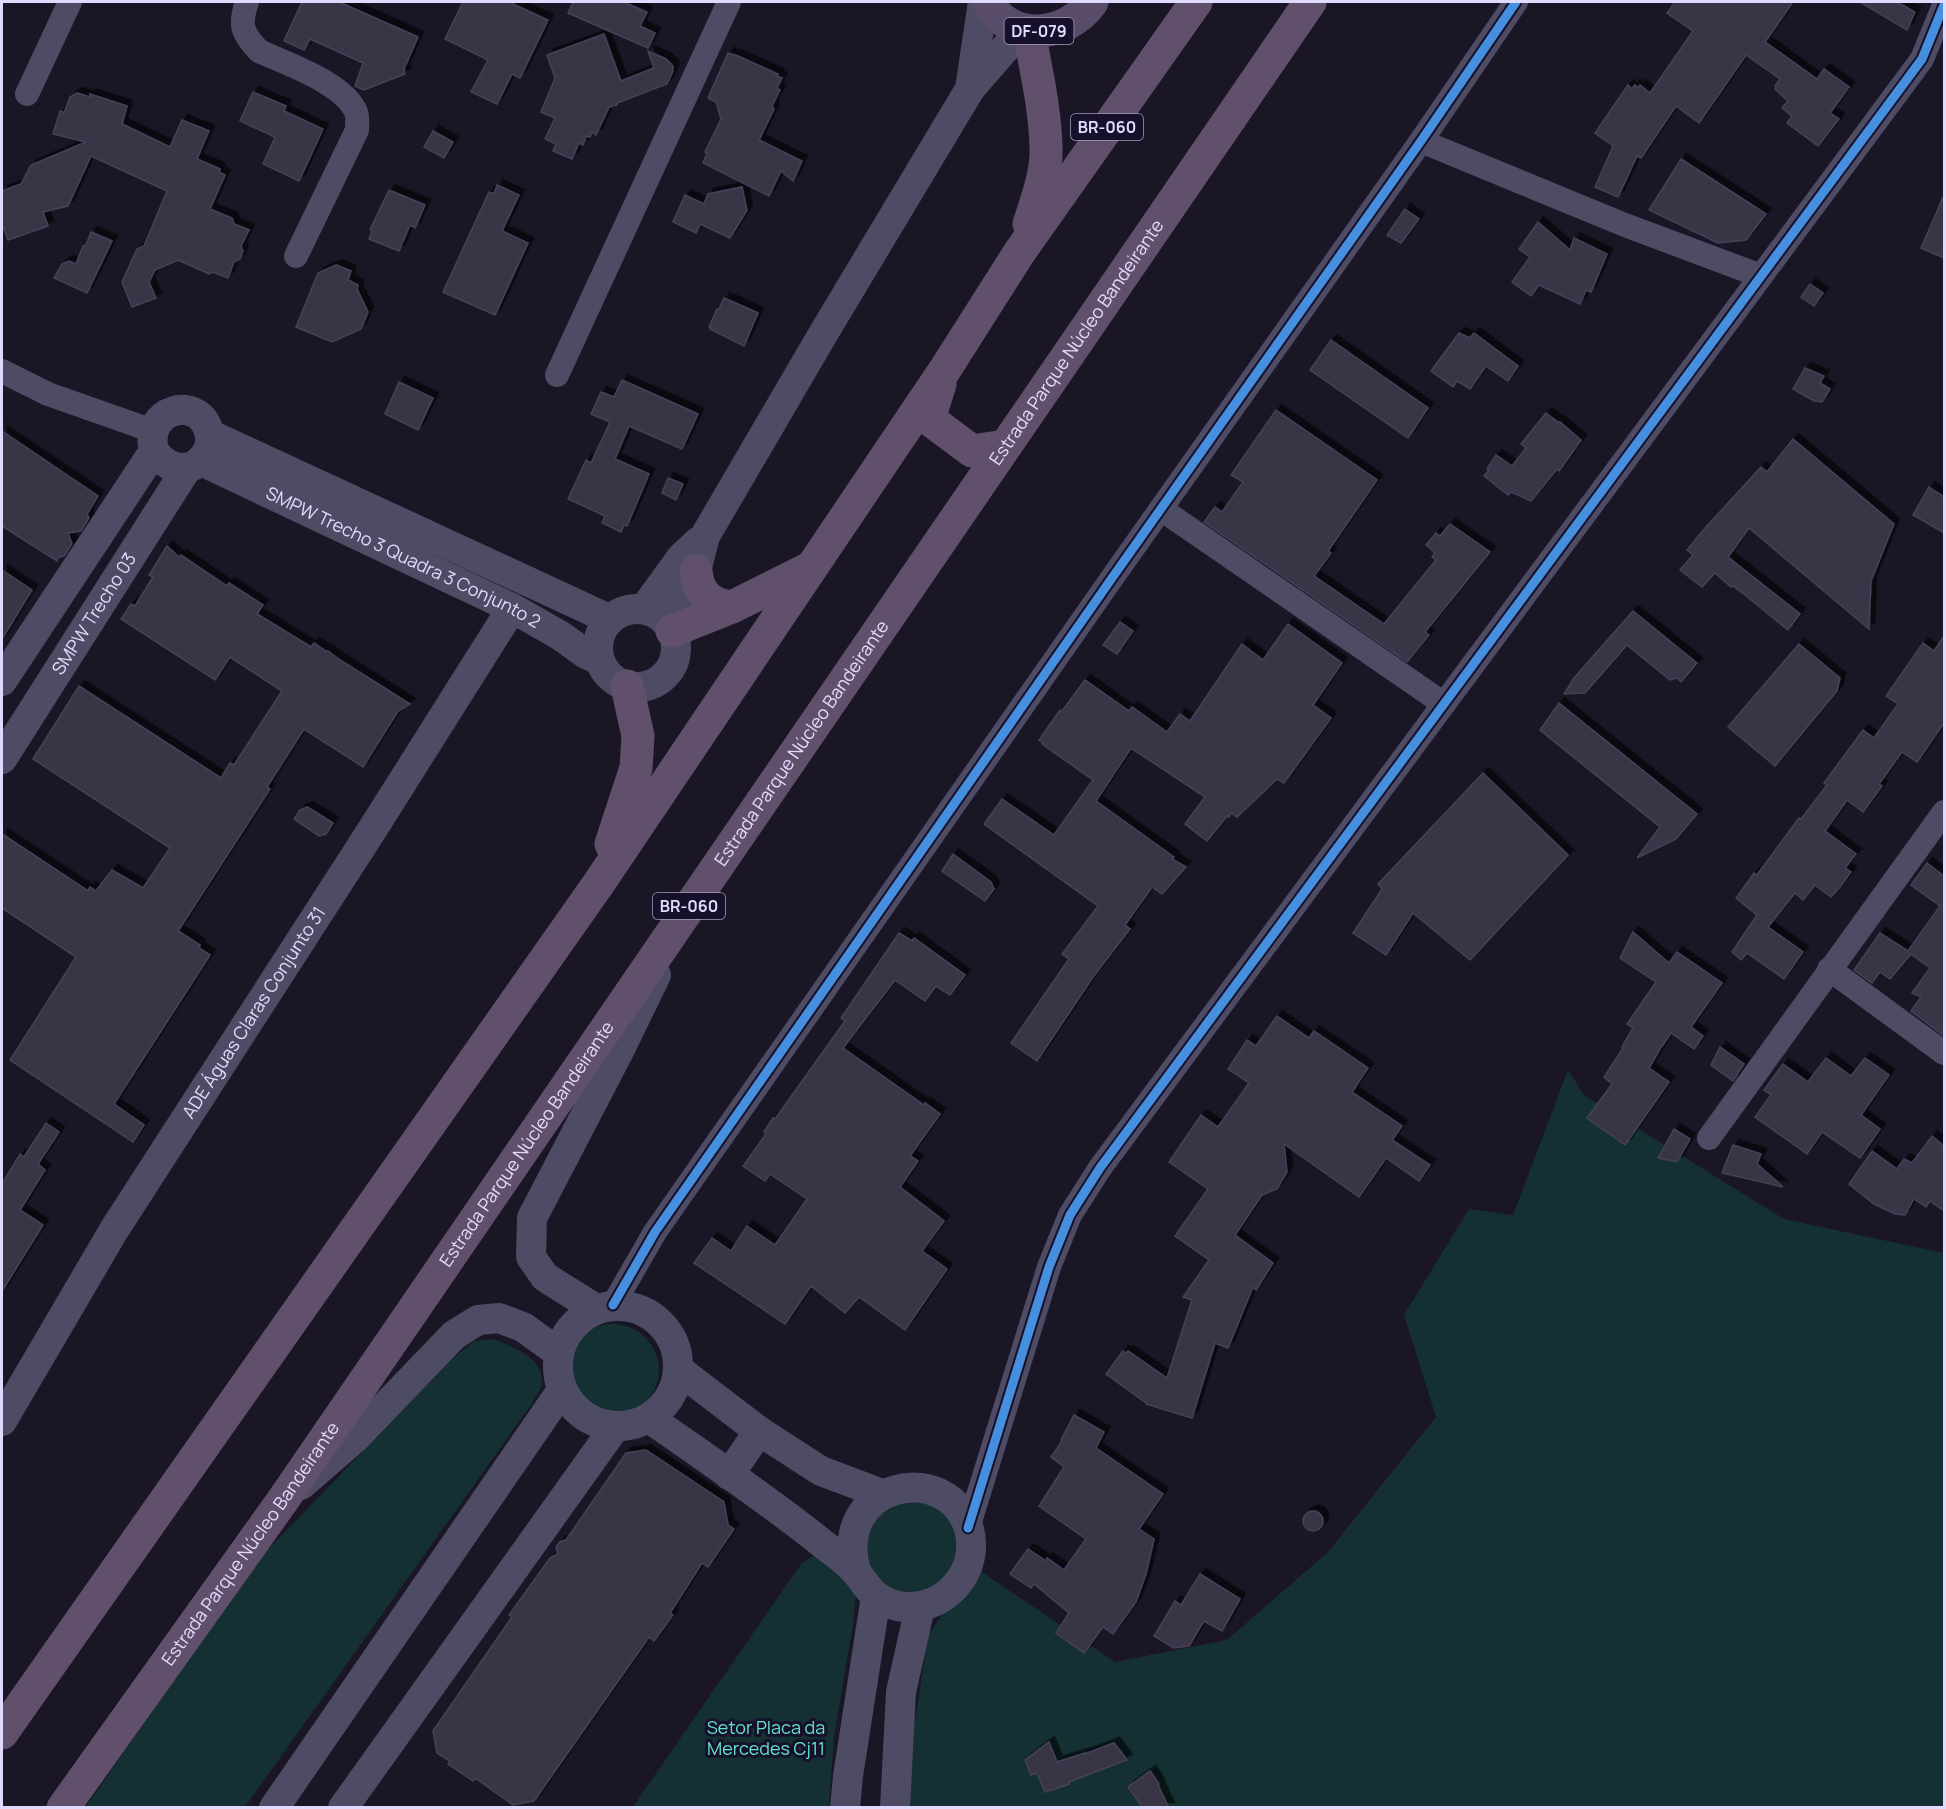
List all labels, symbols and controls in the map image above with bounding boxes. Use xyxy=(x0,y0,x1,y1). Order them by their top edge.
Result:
road number: DF-079 xyxy=(1004,18,1074,44)
road number: BR-060 xyxy=(1071,114,1143,140)
street label: Estrada Parque Núcleo Bandeirante xyxy=(983,214,1168,469)
street label: SMPW Trecho 3 Quadra 3 Conjunto 2 xyxy=(262,480,545,633)
street label: SMPW Trecho 03 xyxy=(46,548,141,679)
street label: Estrada Parque Núcleo Bandeirante xyxy=(708,615,894,870)
road number: BR-060 xyxy=(653,893,725,919)
street label: ADE Águas Claras Conjunto 31 xyxy=(176,902,331,1123)
street label: Estrada Parque Núcleo Bandeirante xyxy=(433,1016,619,1271)
street label: Estrada Parque Núcleo Bandeirante xyxy=(156,1417,344,1670)
park label: Setor Placa da Mercedes Cj11 xyxy=(707,1715,825,1760)

